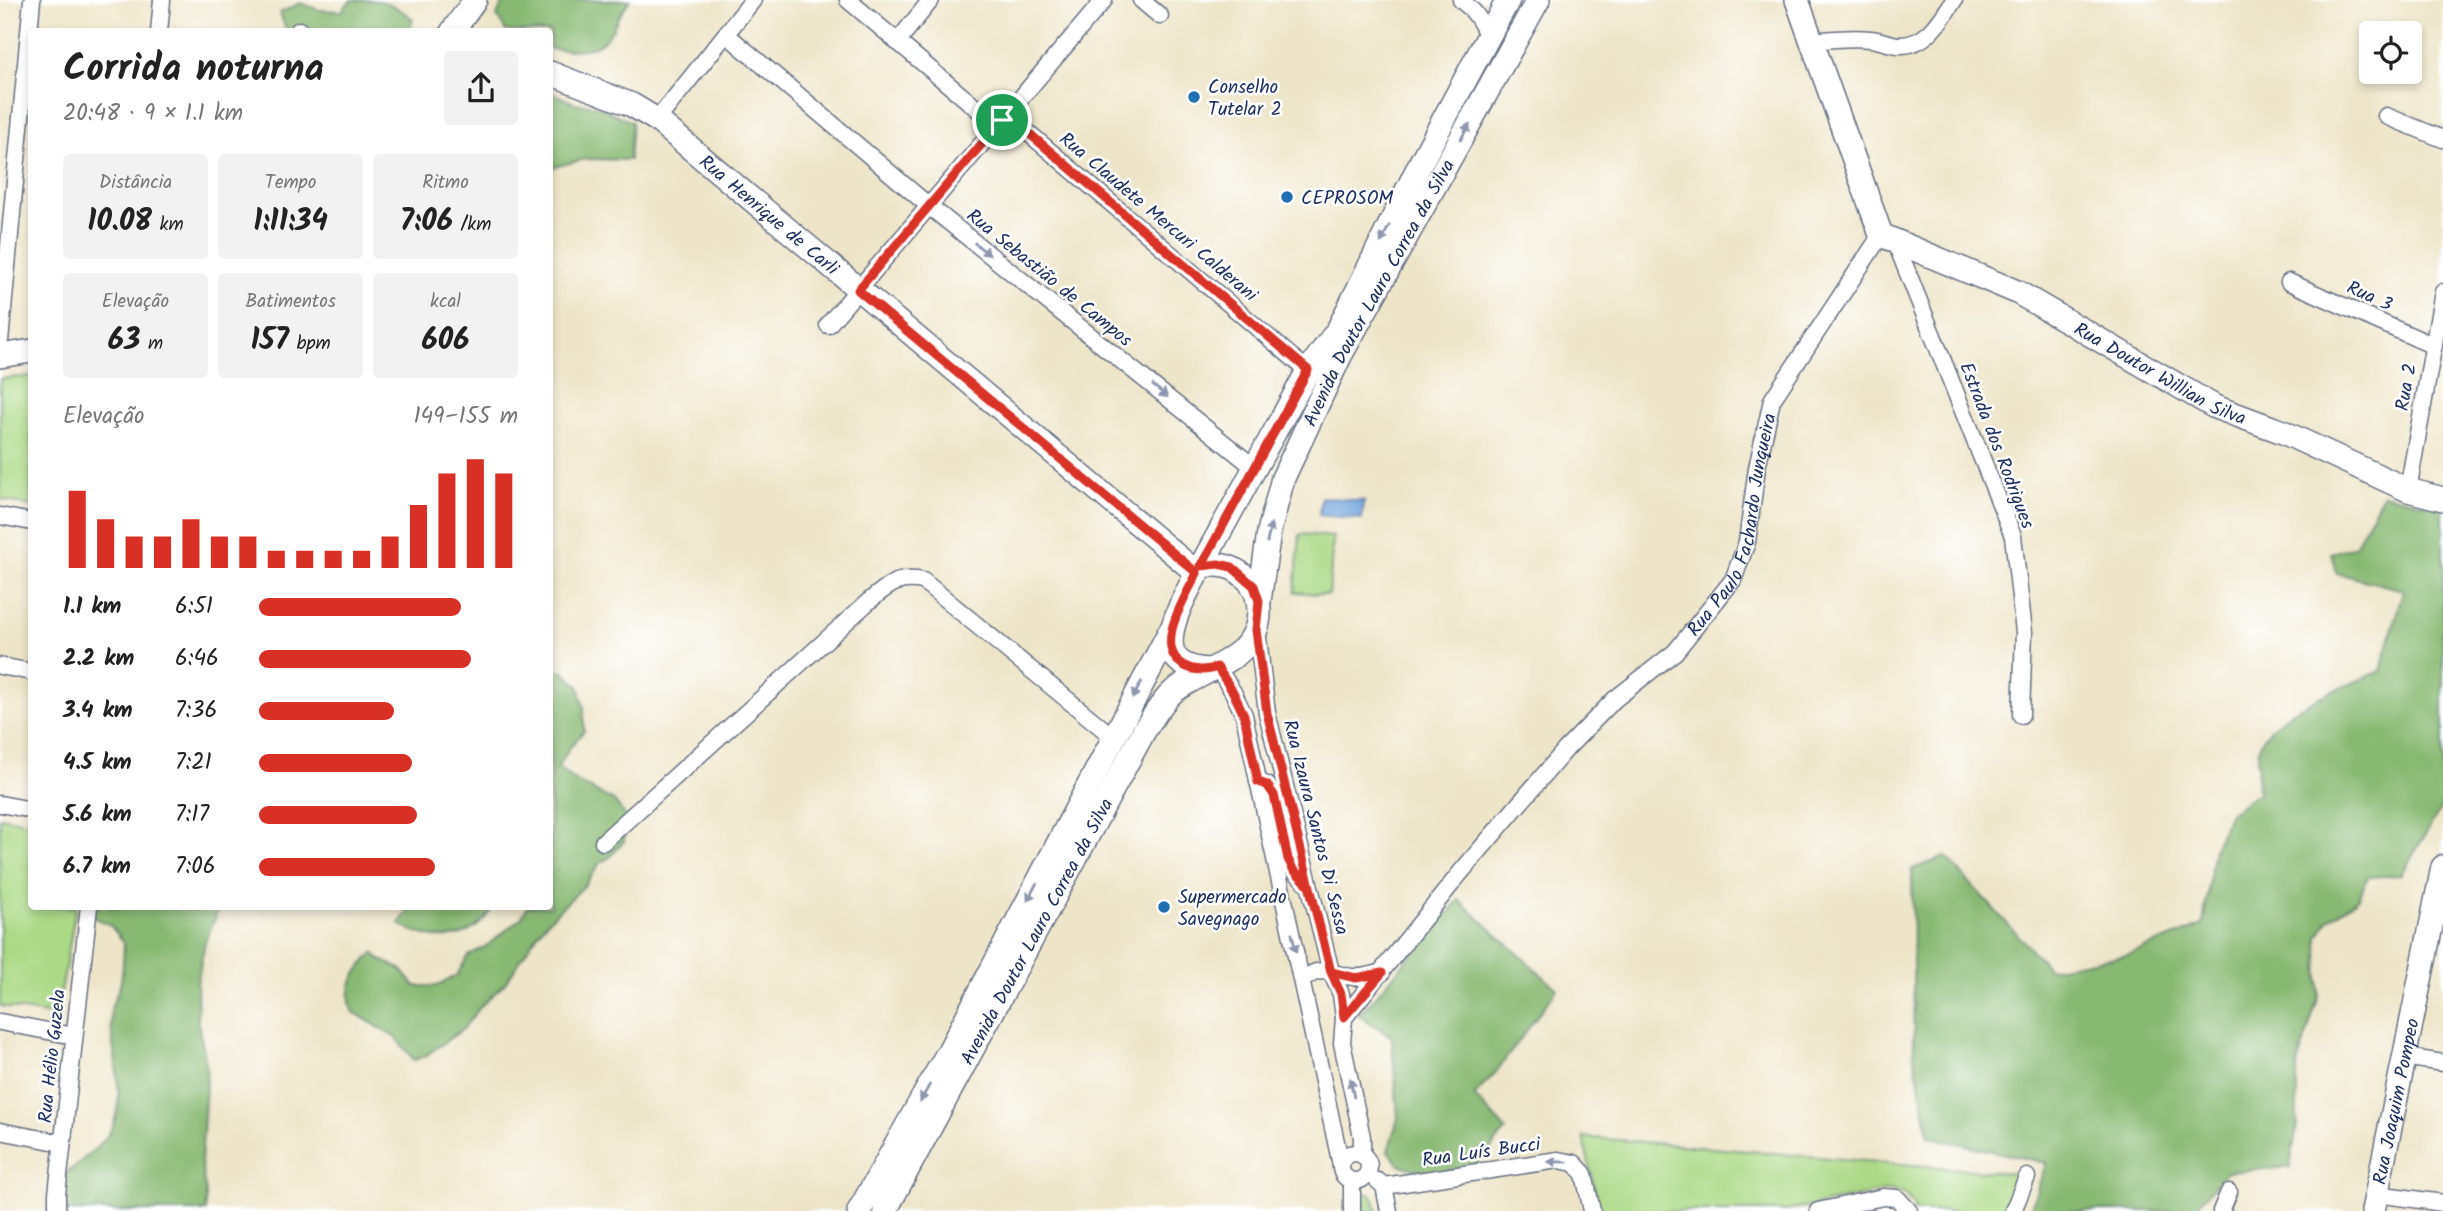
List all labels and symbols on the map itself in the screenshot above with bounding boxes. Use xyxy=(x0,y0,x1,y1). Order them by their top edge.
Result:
place label: Conselho Tutelar 2 xyxy=(1208,73,1282,125)
marker: Conselho Tutelar 2 xyxy=(1186,89,1202,105)
pin xyxy=(972,90,1032,150)
one-way arrow xyxy=(1459,122,1471,142)
street label: Rua Claudete Mercuri Calderani xyxy=(1052,125,1265,311)
street label: Rua Henrique de Carli xyxy=(692,148,846,285)
street label: Avenida Doutor Lauro Correa da Silva xyxy=(1296,154,1464,432)
place label: CEPROSOM xyxy=(1301,184,1393,214)
marker: CEPROSOM xyxy=(1279,189,1295,205)
street label: Rua Sebastião de Campos xyxy=(959,202,1138,355)
one-way arrow xyxy=(1380,224,1391,244)
one-way arrow xyxy=(973,241,991,256)
street label: Rua 3 xyxy=(2341,273,2397,320)
street label: Rua Doutor Willian Silva xyxy=(2068,315,2250,434)
street label: Estrada dos Rodrigues xyxy=(1951,358,2042,533)
street label: Rua 2 xyxy=(2388,361,2426,413)
one-way arrow xyxy=(1150,384,1168,399)
street label: Rua Paulo Fachardo Junqueira xyxy=(1680,411,1786,644)
one-way arrow xyxy=(1263,522,1274,544)
one-way arrow xyxy=(1131,681,1143,700)
street label: Rua Izaura Santos Di Sessa xyxy=(1274,717,1356,938)
street label: Avenida Doutor Lauro Correa da Silva xyxy=(953,793,1122,1071)
one-way arrow xyxy=(1026,882,1037,902)
place label: Supermercado Savegnago xyxy=(1178,883,1287,935)
marker: Supermercado Savegnago xyxy=(1156,899,1172,915)
one-way arrow xyxy=(1289,932,1300,954)
street label: Rua Hélio Guzela xyxy=(31,988,75,1125)
street label: Rua Joaquim Pompeo xyxy=(2366,1016,2429,1187)
one-way arrow xyxy=(1346,1077,1357,1099)
one-way arrow xyxy=(919,1083,931,1103)
street label: Rua Luís Bucci xyxy=(1420,1130,1544,1176)
one-way arrow xyxy=(1547,1157,1569,1168)

